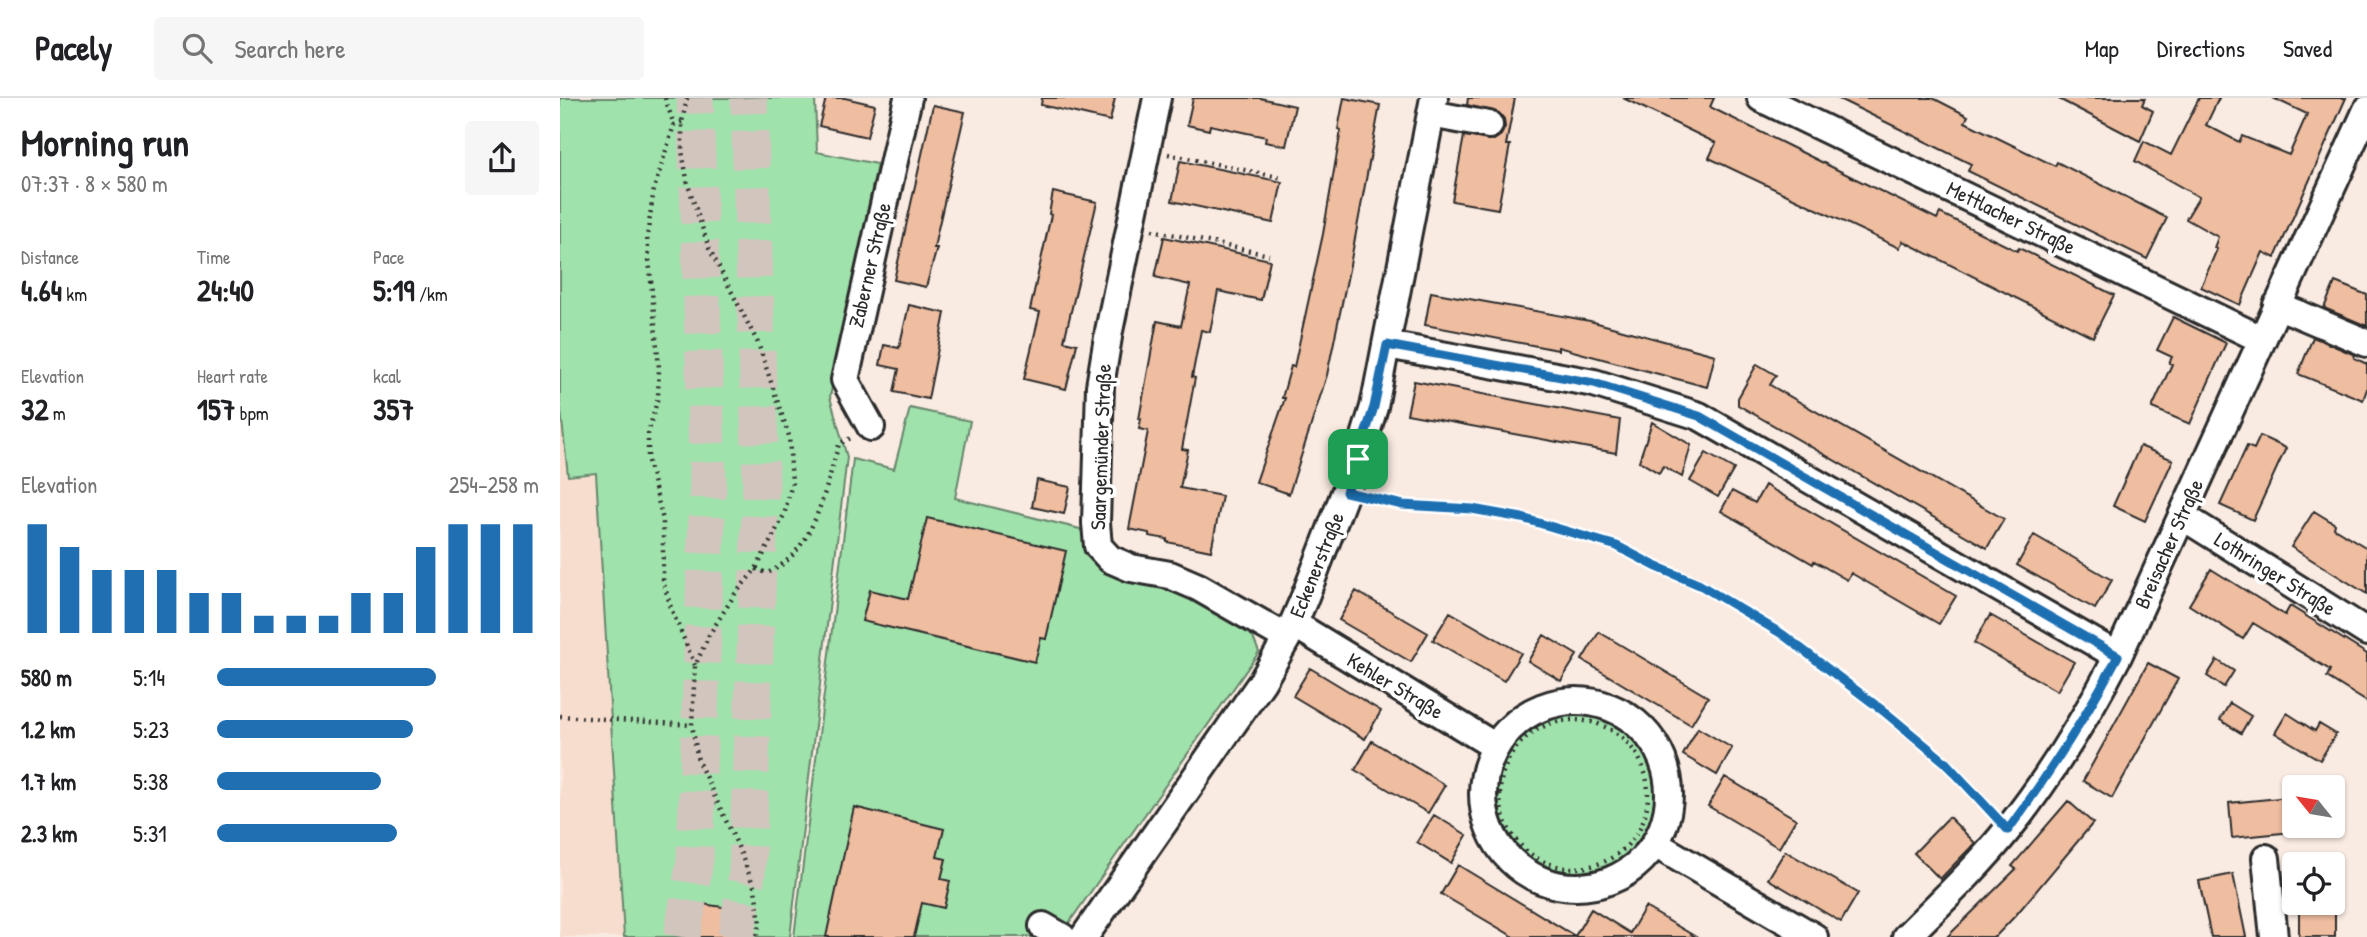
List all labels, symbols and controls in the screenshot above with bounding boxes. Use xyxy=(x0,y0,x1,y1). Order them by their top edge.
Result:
search box xyxy=(154,17,644,80)
text: Pacely xyxy=(35,26,112,70)
icon: search xyxy=(178,29,216,67)
text: Search here xyxy=(234,31,346,66)
text: Map xyxy=(2085,32,2119,64)
text: Directions xyxy=(2157,32,2245,64)
text: Saved xyxy=(2283,32,2332,64)
text: Morning run xyxy=(21,116,189,168)
button: share xyxy=(465,121,539,195)
text: 07:37 · 8 × 580 m xyxy=(21,168,168,199)
street label: Mettlacher Straße xyxy=(1942,174,2080,261)
street label: Zaberner Straße xyxy=(841,200,898,330)
text: Distance xyxy=(21,244,79,270)
text: Time xyxy=(197,244,231,270)
text: Pace xyxy=(373,244,405,270)
text: 4.64 xyxy=(21,270,62,310)
text: 24:40 xyxy=(197,270,254,310)
text: 5:19 xyxy=(373,270,415,310)
text: km xyxy=(62,281,87,307)
text: /km xyxy=(415,281,448,307)
text: Elevation xyxy=(21,363,84,389)
text: Heart rate xyxy=(197,363,268,389)
text: kcal xyxy=(373,363,401,389)
street label: Saargemünder Straße xyxy=(1083,363,1118,531)
text: 32 xyxy=(21,389,48,429)
text: 157 xyxy=(197,389,235,429)
text: 357 xyxy=(373,389,414,429)
text: m xyxy=(48,400,66,426)
text: bpm xyxy=(235,400,269,426)
pin xyxy=(1328,429,1388,489)
icon: arrive xyxy=(1339,440,1377,478)
text: Elevation xyxy=(21,469,97,500)
text: 254–258 m xyxy=(449,469,539,500)
street label: Breisacher Straße xyxy=(2127,474,2210,613)
street label: Eckenerstraße xyxy=(1282,508,1351,622)
street label: Lothringer Straße xyxy=(2209,525,2341,622)
street label: Kehler Straße xyxy=(1342,645,1449,726)
text: 580 m xyxy=(21,662,72,693)
text: 5:14 xyxy=(133,662,165,693)
text: 1.2 km xyxy=(21,714,76,745)
text: 5:23 xyxy=(133,714,169,745)
text: 1.7 km xyxy=(21,766,76,797)
text: 5:38 xyxy=(133,766,168,797)
north arrow xyxy=(2282,775,2345,838)
map controls xyxy=(2282,775,2345,915)
text: 2.3 km xyxy=(21,818,77,849)
text: 5:31 xyxy=(133,818,167,849)
button: locate xyxy=(2282,852,2345,915)

